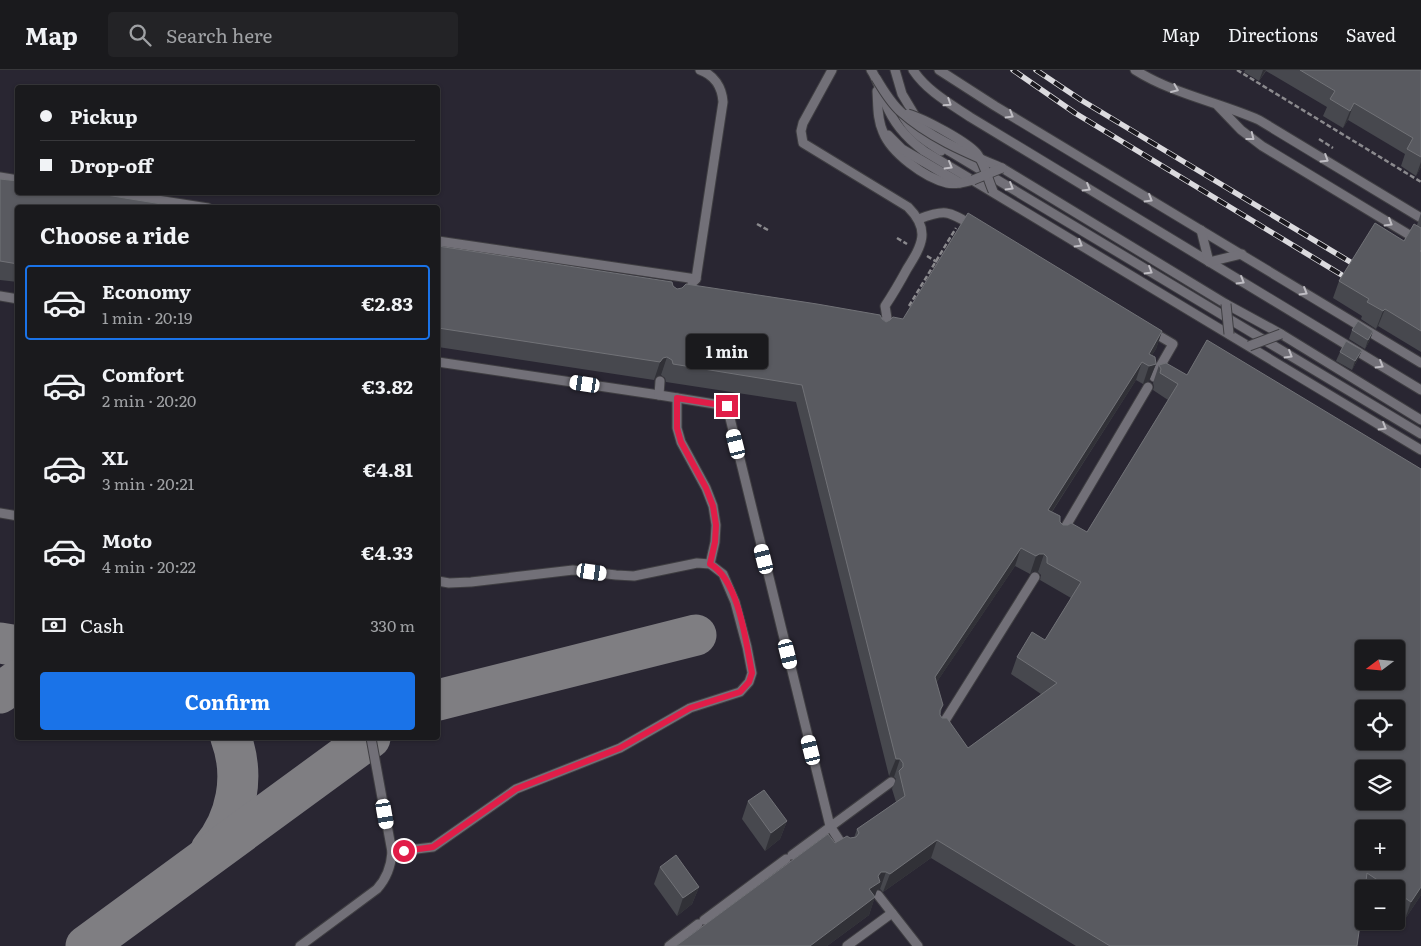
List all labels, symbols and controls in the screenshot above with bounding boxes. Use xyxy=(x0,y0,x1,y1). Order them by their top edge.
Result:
search box xyxy=(108,12,458,57)
text: Map xyxy=(25,17,78,52)
icon: search xyxy=(126,21,154,49)
text: Search here xyxy=(166,21,272,49)
text: Map xyxy=(1162,21,1200,48)
text: Directions xyxy=(1228,21,1318,48)
text: Saved xyxy=(1346,21,1396,48)
one-way arrow xyxy=(1170,83,1179,94)
one-way arrow xyxy=(942,97,952,106)
text: Pickup xyxy=(70,102,138,130)
one-way arrow xyxy=(1005,108,1014,118)
one-way arrow xyxy=(1245,132,1254,140)
text: Drop-off xyxy=(70,151,153,179)
one-way arrow xyxy=(1319,152,1328,162)
one-way arrow xyxy=(944,159,953,169)
one-way arrow xyxy=(1005,181,1014,191)
one-way arrow xyxy=(1081,182,1090,192)
one-way arrow xyxy=(1144,192,1153,202)
one-way arrow xyxy=(1384,217,1393,226)
text: Choose a ride xyxy=(40,218,189,251)
one-way arrow xyxy=(1074,237,1083,247)
one-way arrow xyxy=(1144,265,1153,275)
one-way arrow xyxy=(1235,275,1244,285)
text: Economy xyxy=(102,277,191,305)
icon: car xyxy=(42,280,87,325)
one-way arrow xyxy=(1298,285,1307,295)
text: €2.83 xyxy=(362,289,413,317)
text: 1 min · 20:19 xyxy=(102,305,192,329)
callout: 1 min xyxy=(686,334,768,368)
text: 1 min xyxy=(706,339,748,363)
one-way arrow xyxy=(1283,348,1292,358)
one-way arrow xyxy=(1374,359,1383,369)
text: Comfort xyxy=(102,360,184,388)
icon: car xyxy=(42,363,87,408)
text: €3.82 xyxy=(362,372,413,400)
car xyxy=(569,374,600,394)
text: 2 min · 20:20 xyxy=(102,388,196,412)
route end xyxy=(716,395,738,417)
one-way arrow xyxy=(1378,421,1387,431)
car xyxy=(725,428,746,460)
text: XL xyxy=(102,443,129,471)
icon: car xyxy=(42,446,87,491)
text: €4.81 xyxy=(363,455,413,483)
text: 3 min · 20:21 xyxy=(102,471,194,495)
text: Moto xyxy=(102,526,152,554)
icon: car xyxy=(42,529,87,574)
text: €4.33 xyxy=(361,538,413,566)
car xyxy=(753,543,774,575)
text: 4 min · 20:22 xyxy=(102,554,196,578)
car xyxy=(576,562,607,582)
icon: cash xyxy=(40,611,68,639)
text: Cash xyxy=(80,611,124,639)
text: 330 m xyxy=(370,613,415,637)
car xyxy=(777,638,798,670)
north arrow xyxy=(1355,640,1405,690)
map controls xyxy=(1355,640,1405,930)
button: Confirm xyxy=(40,672,415,730)
button: locate xyxy=(1355,700,1405,750)
car xyxy=(800,734,821,766)
button: layers xyxy=(1355,760,1405,810)
car xyxy=(375,798,394,830)
button: + xyxy=(1355,820,1405,870)
route start xyxy=(393,840,415,862)
button: − xyxy=(1355,880,1405,930)

